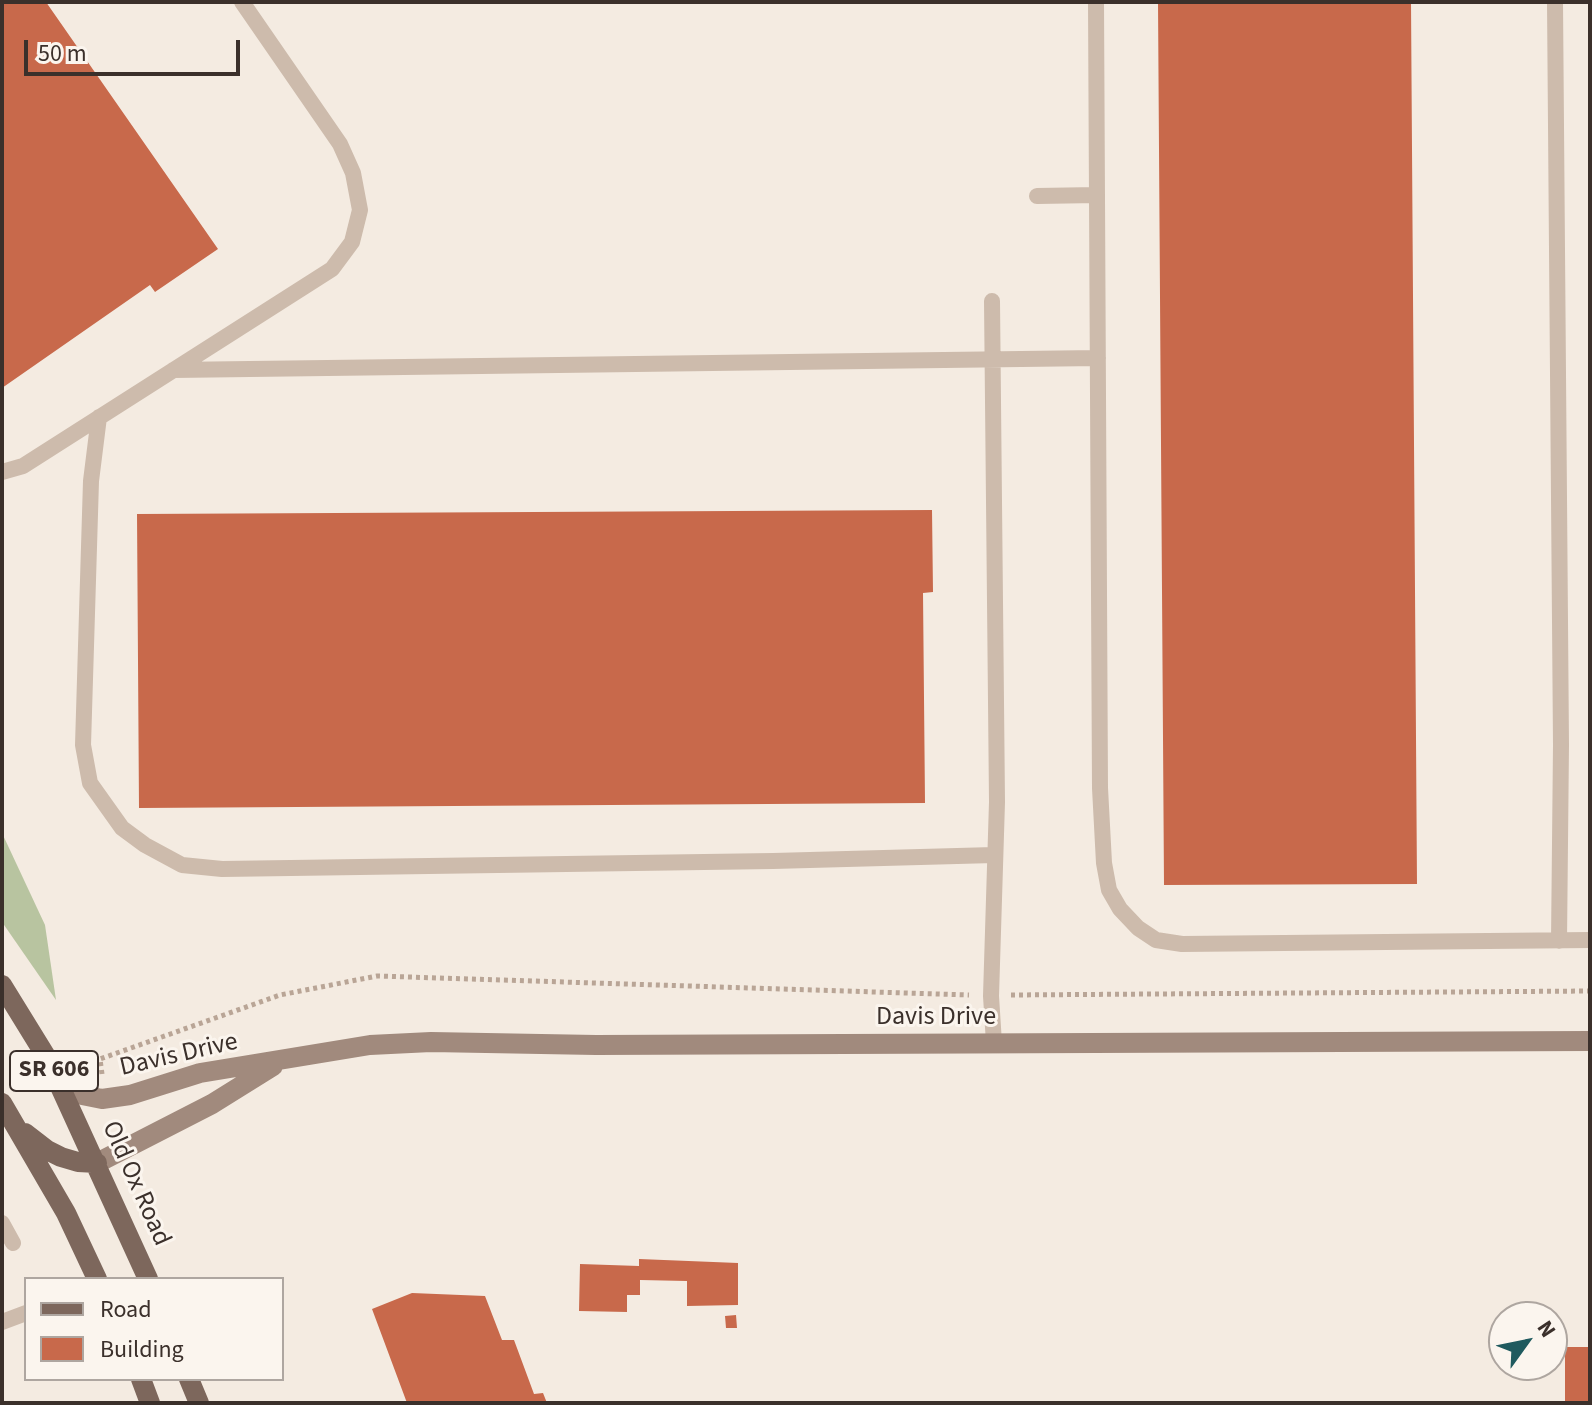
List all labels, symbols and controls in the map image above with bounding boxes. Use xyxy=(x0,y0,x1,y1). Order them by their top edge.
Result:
scale bar xyxy=(28,24,244,74)
text: 50 m xyxy=(38,36,87,71)
street label: Davis Drive xyxy=(876,1002,996,1034)
street label: Davis Drive xyxy=(117,1027,241,1085)
road number: SR 606 xyxy=(10,1051,98,1091)
street label: Old Ox Road xyxy=(94,1117,176,1251)
legend xyxy=(24,1277,284,1381)
text: Road xyxy=(100,1292,152,1327)
north arrow xyxy=(1488,1301,1568,1381)
text: N xyxy=(1529,1314,1564,1344)
text: Building xyxy=(100,1332,184,1367)

